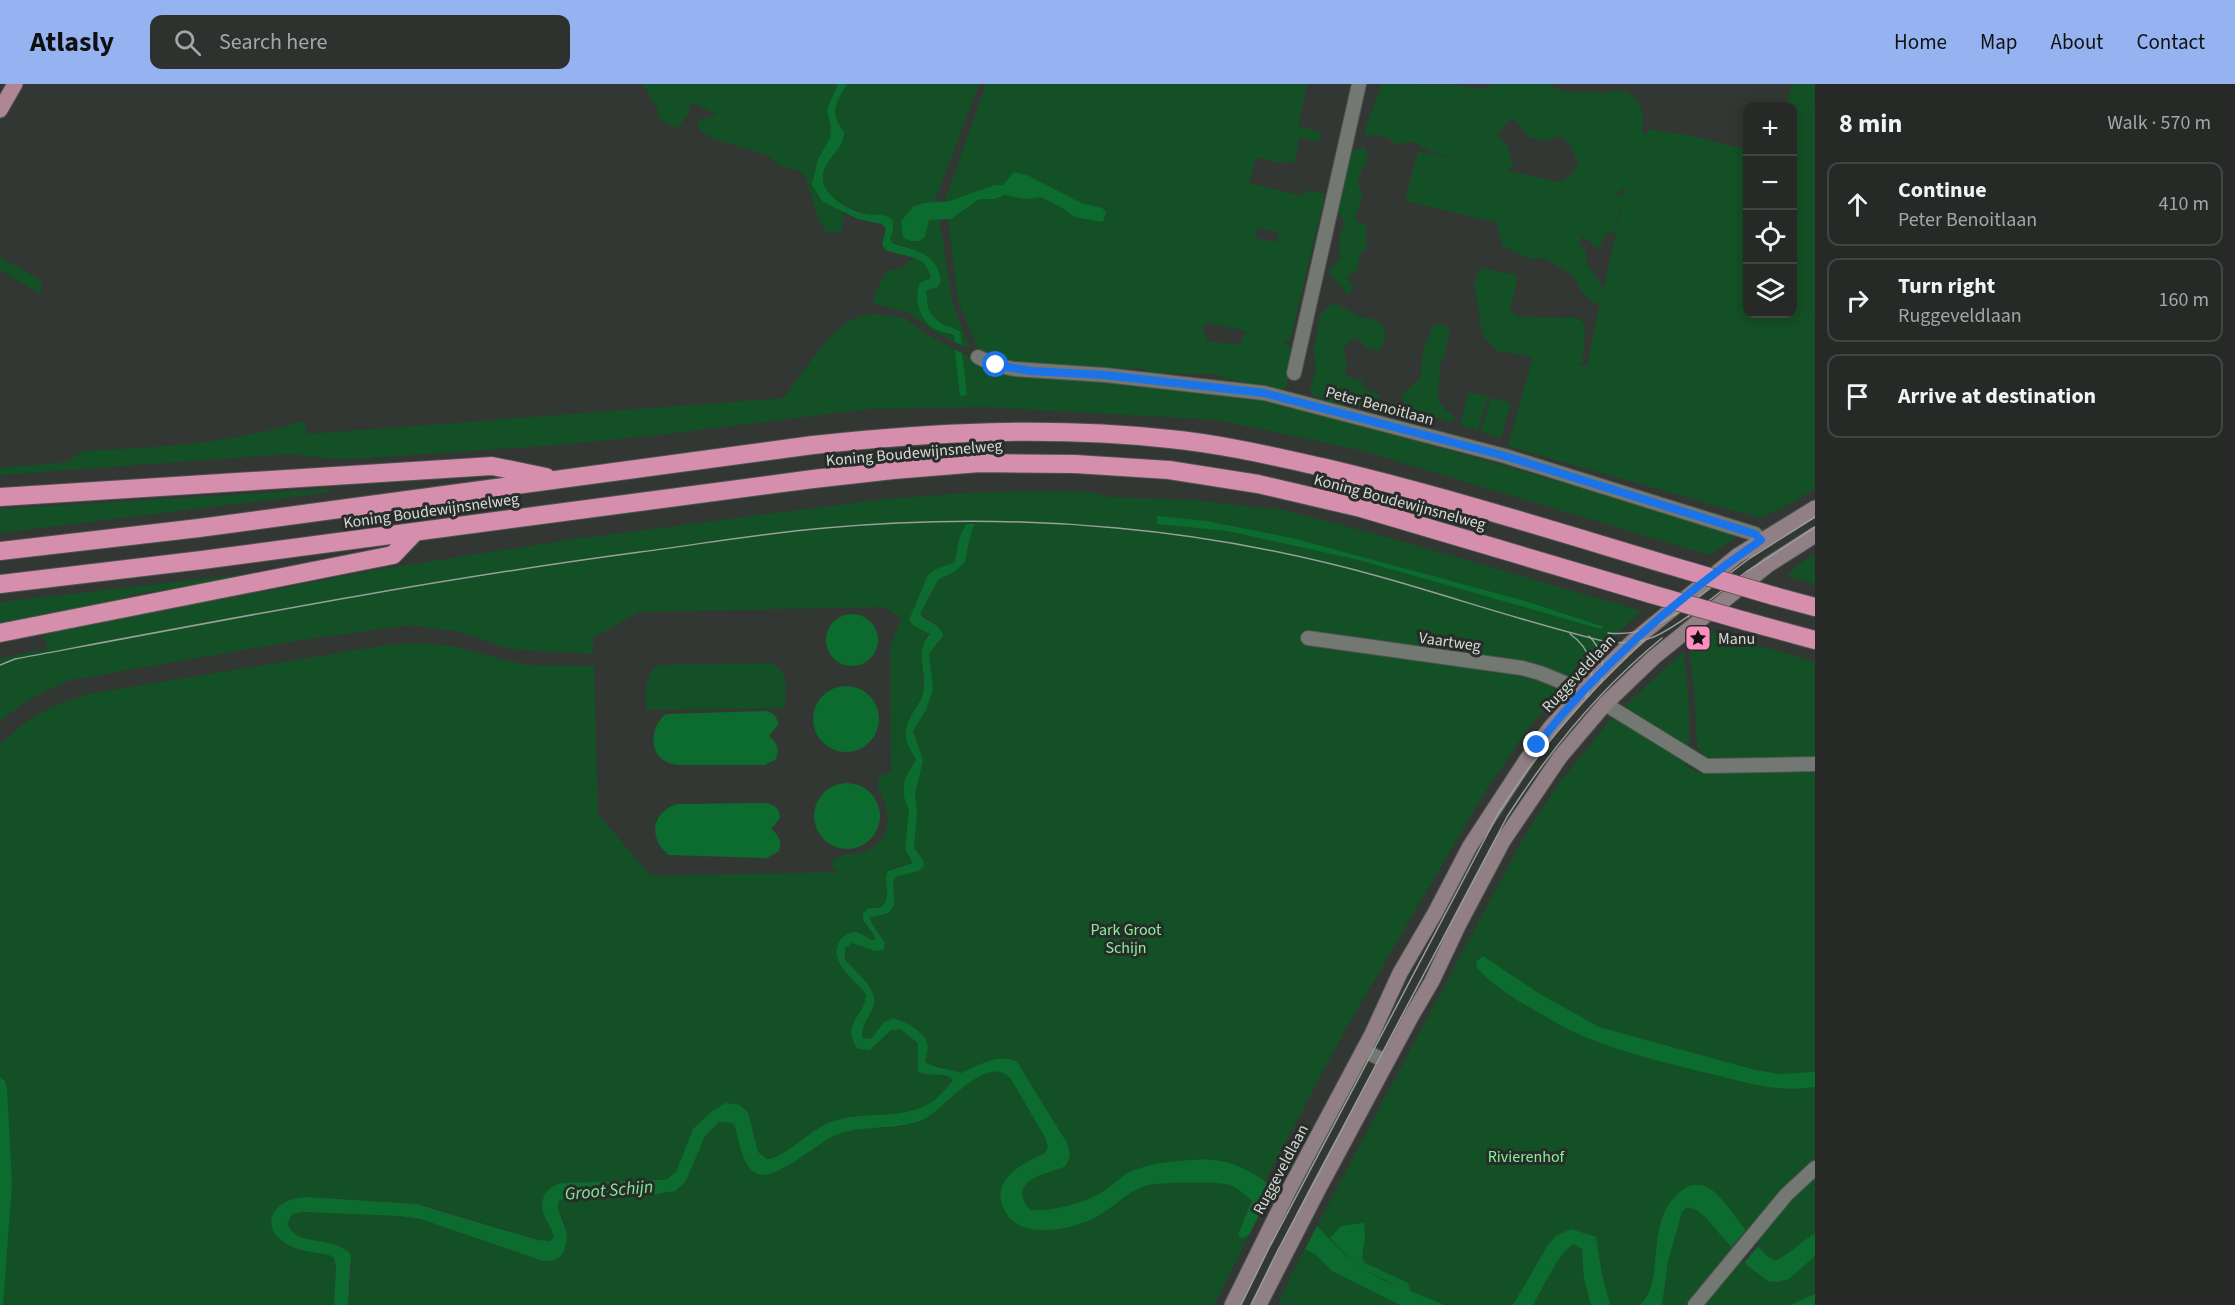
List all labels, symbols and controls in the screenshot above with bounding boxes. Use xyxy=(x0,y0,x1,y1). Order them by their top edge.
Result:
search box xyxy=(150,15,570,69)
text: Atlasly xyxy=(30,22,114,62)
icon: search xyxy=(171,26,204,59)
text: Search here xyxy=(219,26,328,58)
text: Home xyxy=(1894,27,1947,57)
text: Map xyxy=(1980,27,2018,57)
text: About xyxy=(2051,27,2103,57)
text: Contact xyxy=(2136,27,2205,57)
map controls xyxy=(1743,102,1797,318)
button: + xyxy=(1743,102,1797,156)
text: 8 min xyxy=(1839,105,1902,142)
text: Walk · 570 m xyxy=(2107,109,2211,137)
button: − xyxy=(1743,156,1797,210)
text: Continue xyxy=(1898,174,1987,206)
icon: ahead xyxy=(1841,188,1874,221)
text: 410 m xyxy=(2159,190,2209,218)
text: Peter Benoitlaan xyxy=(1898,206,2037,234)
button: locate xyxy=(1743,210,1797,264)
button: layers xyxy=(1743,264,1797,318)
text: Turn right xyxy=(1898,270,1995,302)
icon: right xyxy=(1841,284,1874,317)
text: 160 m xyxy=(2159,286,2209,314)
text: Ruggeveldlaan xyxy=(1898,302,2022,330)
route start xyxy=(982,351,1008,377)
icon: arrive xyxy=(1841,380,1874,413)
text: Arrive at destination xyxy=(1898,380,2096,412)
street label: Peter Benoitlaan xyxy=(1323,381,1436,431)
street label: Koning Boudewijnsnelweg xyxy=(825,434,1003,472)
street label: Koning Boudewijnsnelweg xyxy=(1311,468,1488,536)
street label: Koning Boudewijnsnelweg xyxy=(342,488,520,534)
place icon: Manu xyxy=(1683,623,1713,653)
street label: Vaartweg xyxy=(1418,627,1482,657)
place label: Manu xyxy=(1718,628,1755,650)
street label: Ruggeveldlaan xyxy=(1537,630,1621,717)
route end xyxy=(1523,731,1549,757)
park label: Park Groot Schijn xyxy=(1091,919,1162,959)
street label: Ruggeveldlaan xyxy=(1248,1121,1314,1218)
park label: Rivierenhof xyxy=(1488,1146,1566,1168)
water label: Groot Schijn xyxy=(564,1174,654,1207)

